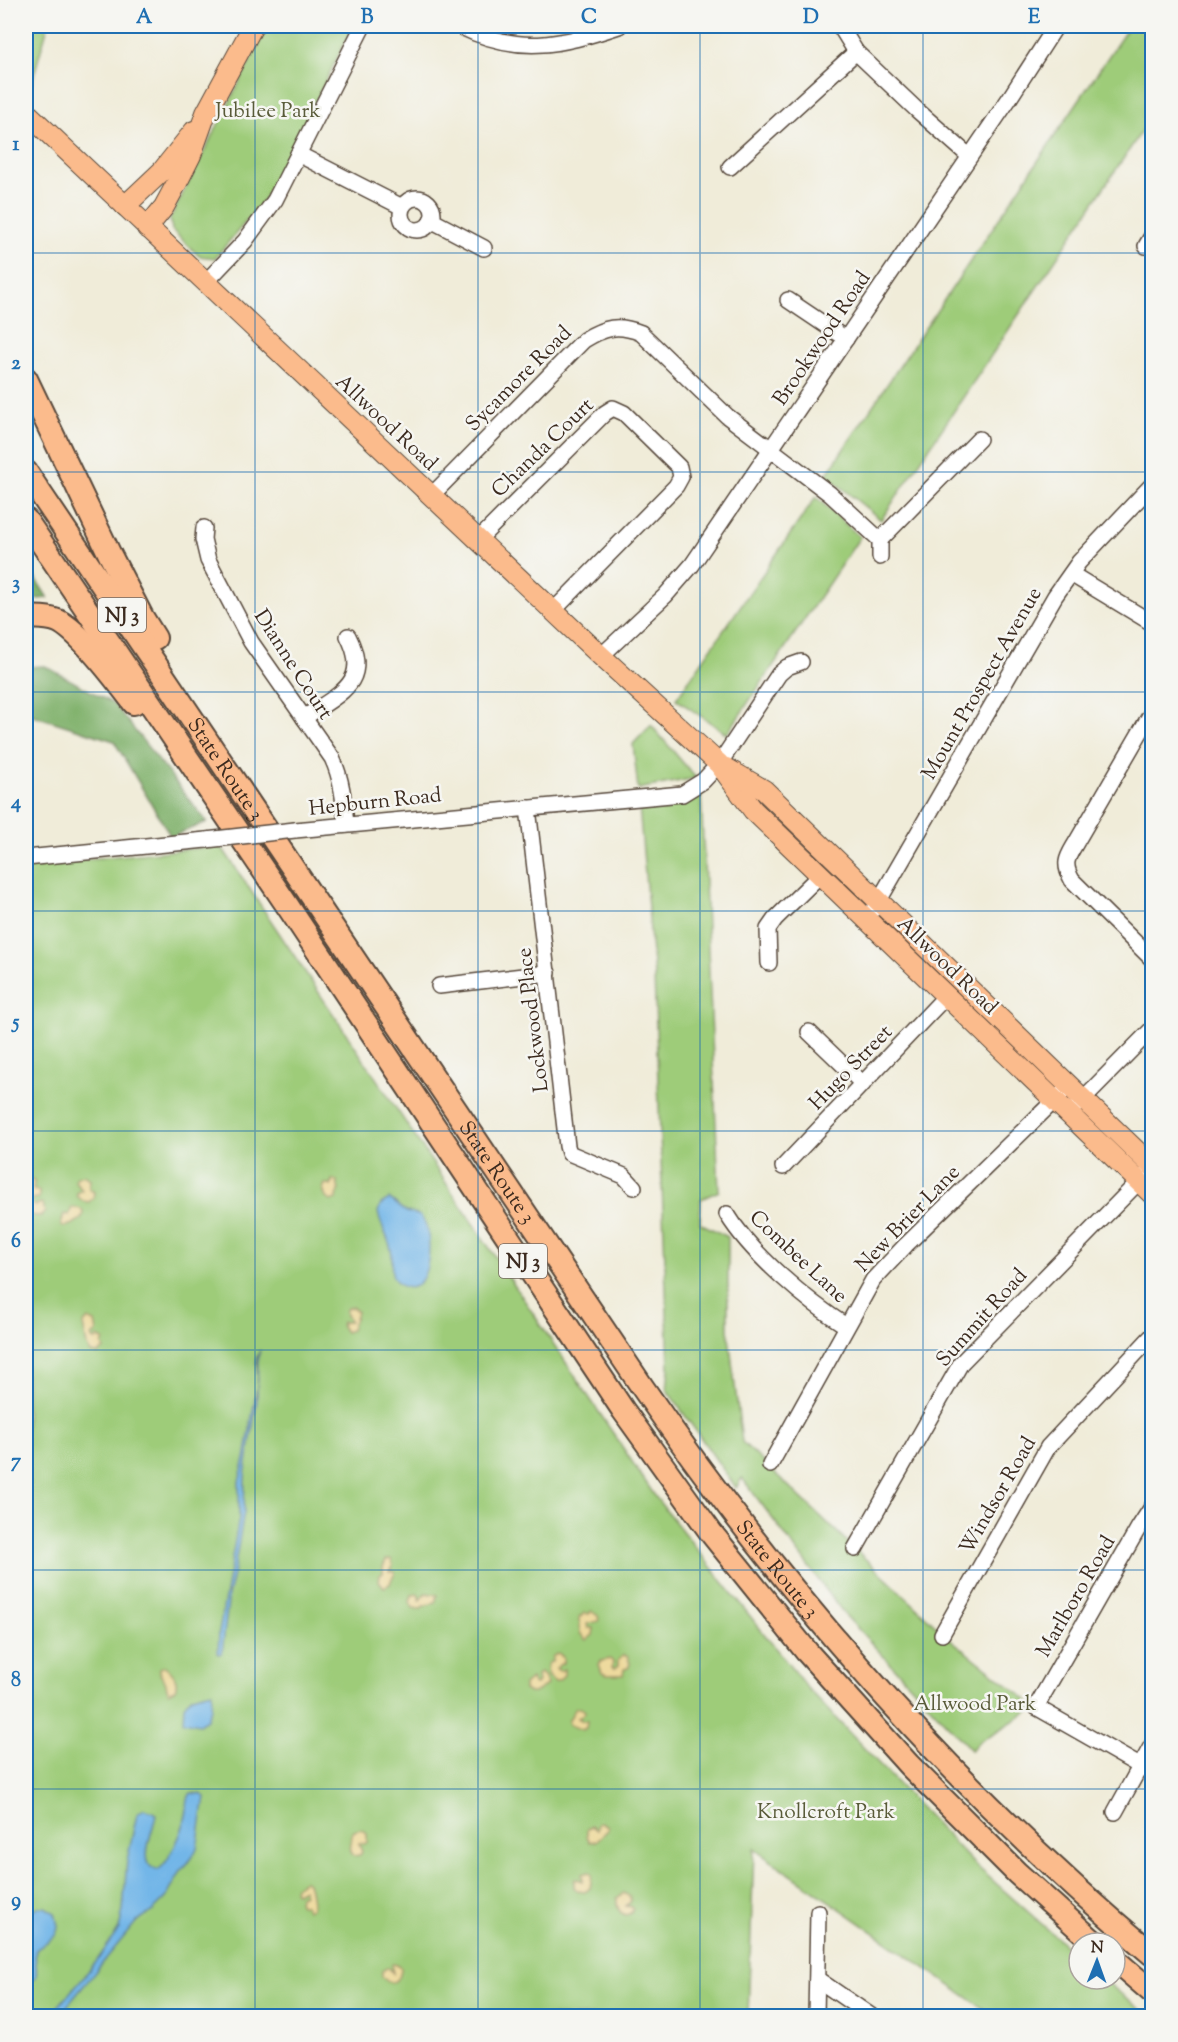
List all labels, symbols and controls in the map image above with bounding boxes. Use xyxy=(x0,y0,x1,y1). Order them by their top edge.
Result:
text: A xyxy=(136,4,153,33)
text: B xyxy=(361,4,374,33)
text: C xyxy=(581,4,597,33)
text: D xyxy=(803,4,819,33)
text: E xyxy=(1028,4,1041,33)
park label: Jubilee Park xyxy=(214,97,321,127)
text: 1 xyxy=(13,131,20,160)
street label: Brookwood Road xyxy=(766,266,879,412)
street label: Sycamore Road xyxy=(459,319,580,439)
text: 2 xyxy=(11,350,21,379)
street label: Allwood Road xyxy=(328,368,444,479)
street label: Chanda Court xyxy=(485,392,601,505)
text: 3 xyxy=(12,570,20,599)
street label: Mount Prospect Avenue xyxy=(915,582,1050,786)
road number: NJ 3 xyxy=(98,598,146,632)
street label: Dianne Court xyxy=(245,604,339,726)
street label: State Route 3 xyxy=(179,712,270,828)
street label: Hepburn Road xyxy=(307,781,443,825)
text: 4 xyxy=(10,789,21,818)
street label: Allwood Road xyxy=(889,910,1004,1023)
street label: Lockwood Place xyxy=(510,946,558,1094)
text: 5 xyxy=(11,1009,20,1038)
street label: Hugo Street xyxy=(803,1019,900,1118)
street label: State Route 3 xyxy=(450,1116,541,1231)
street label: New Brier Lane xyxy=(849,1159,968,1280)
street label: Combee Lane xyxy=(742,1204,854,1311)
text: 6 xyxy=(11,1228,21,1257)
road number: NJ 3 xyxy=(499,1244,547,1278)
street label: Summit Road xyxy=(930,1262,1035,1374)
street label: Windsor Road xyxy=(953,1431,1045,1560)
text: 7 xyxy=(11,1448,22,1477)
street label: State Route 3 xyxy=(727,1515,825,1626)
street label: Marlboro Road xyxy=(1030,1530,1124,1664)
text: 8 xyxy=(11,1667,21,1696)
park label: Allwood Park xyxy=(913,1690,1037,1720)
park label: Knollcroft Park xyxy=(757,1798,896,1828)
text: 9 xyxy=(11,1887,21,1916)
north arrow xyxy=(1067,1931,1127,1991)
text: N xyxy=(1091,1937,1104,1960)

